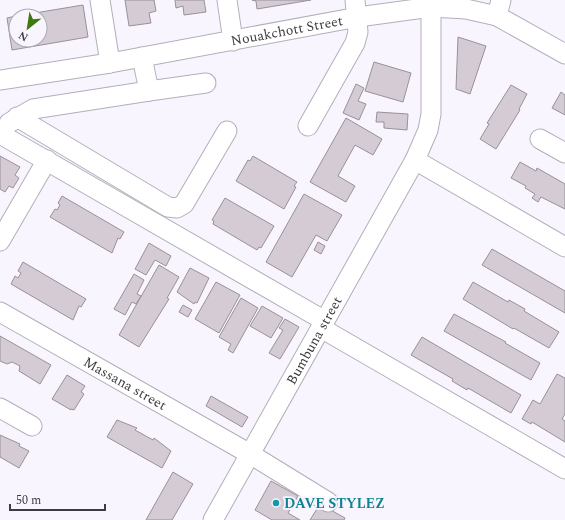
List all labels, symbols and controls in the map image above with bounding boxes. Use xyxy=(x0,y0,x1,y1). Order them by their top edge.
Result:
north arrow xyxy=(8,8,48,48)
street label: Nouakchott Street xyxy=(229,10,345,51)
text: N xyxy=(15,27,31,46)
street label: Bumbuna street xyxy=(281,293,347,389)
street label: Massana street xyxy=(79,352,170,416)
scale bar xyxy=(10,486,105,512)
text: 50 m xyxy=(16,491,41,510)
place label: DAVE STYLEZ xyxy=(284,493,385,514)
marker: DAVE STYLEZ xyxy=(271,498,281,508)

